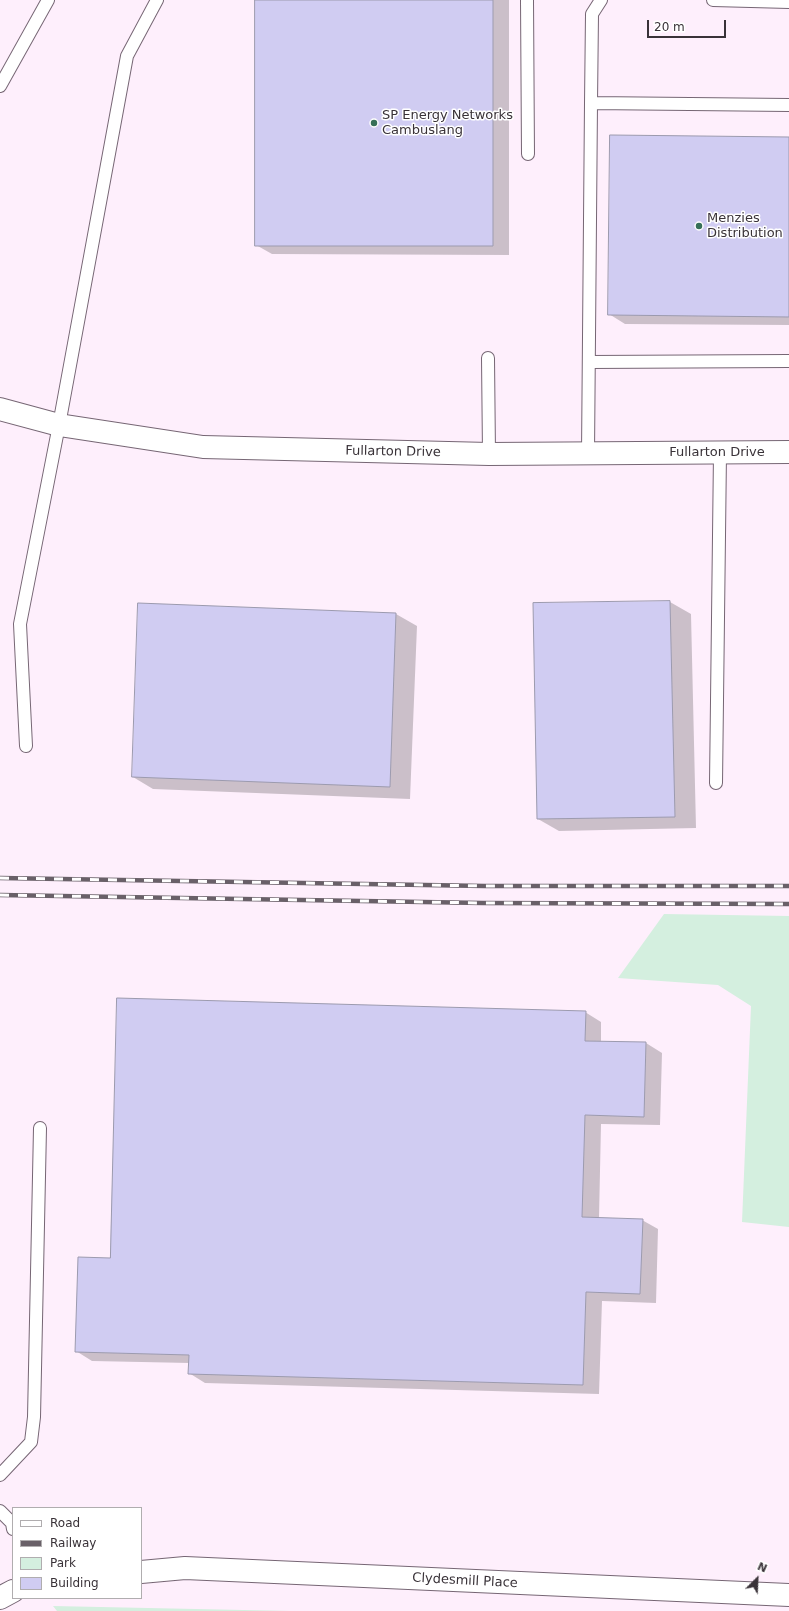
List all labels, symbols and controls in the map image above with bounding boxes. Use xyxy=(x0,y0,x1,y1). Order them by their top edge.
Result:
scale bar xyxy=(649,12,728,38)
text: 20 m xyxy=(654,20,685,34)
place label: SP Energy Networks Cambuslang xyxy=(382,108,513,139)
marker: SP Energy Networks Cambuslang xyxy=(369,118,379,128)
place label: Menzies Distribution xyxy=(707,211,783,242)
marker: Menzies Distribution xyxy=(694,221,704,231)
street label: Fullarton Drive xyxy=(345,443,441,461)
street label: Fullarton Drive xyxy=(669,445,765,461)
legend xyxy=(12,1507,142,1599)
text: Road xyxy=(50,1516,80,1530)
text: Railway xyxy=(50,1536,96,1550)
text: Park xyxy=(50,1556,76,1570)
north arrow xyxy=(737,1559,777,1599)
text: N xyxy=(755,1560,769,1575)
street label: Clydesmill Place xyxy=(412,1570,518,1592)
text: Building xyxy=(50,1576,99,1590)

